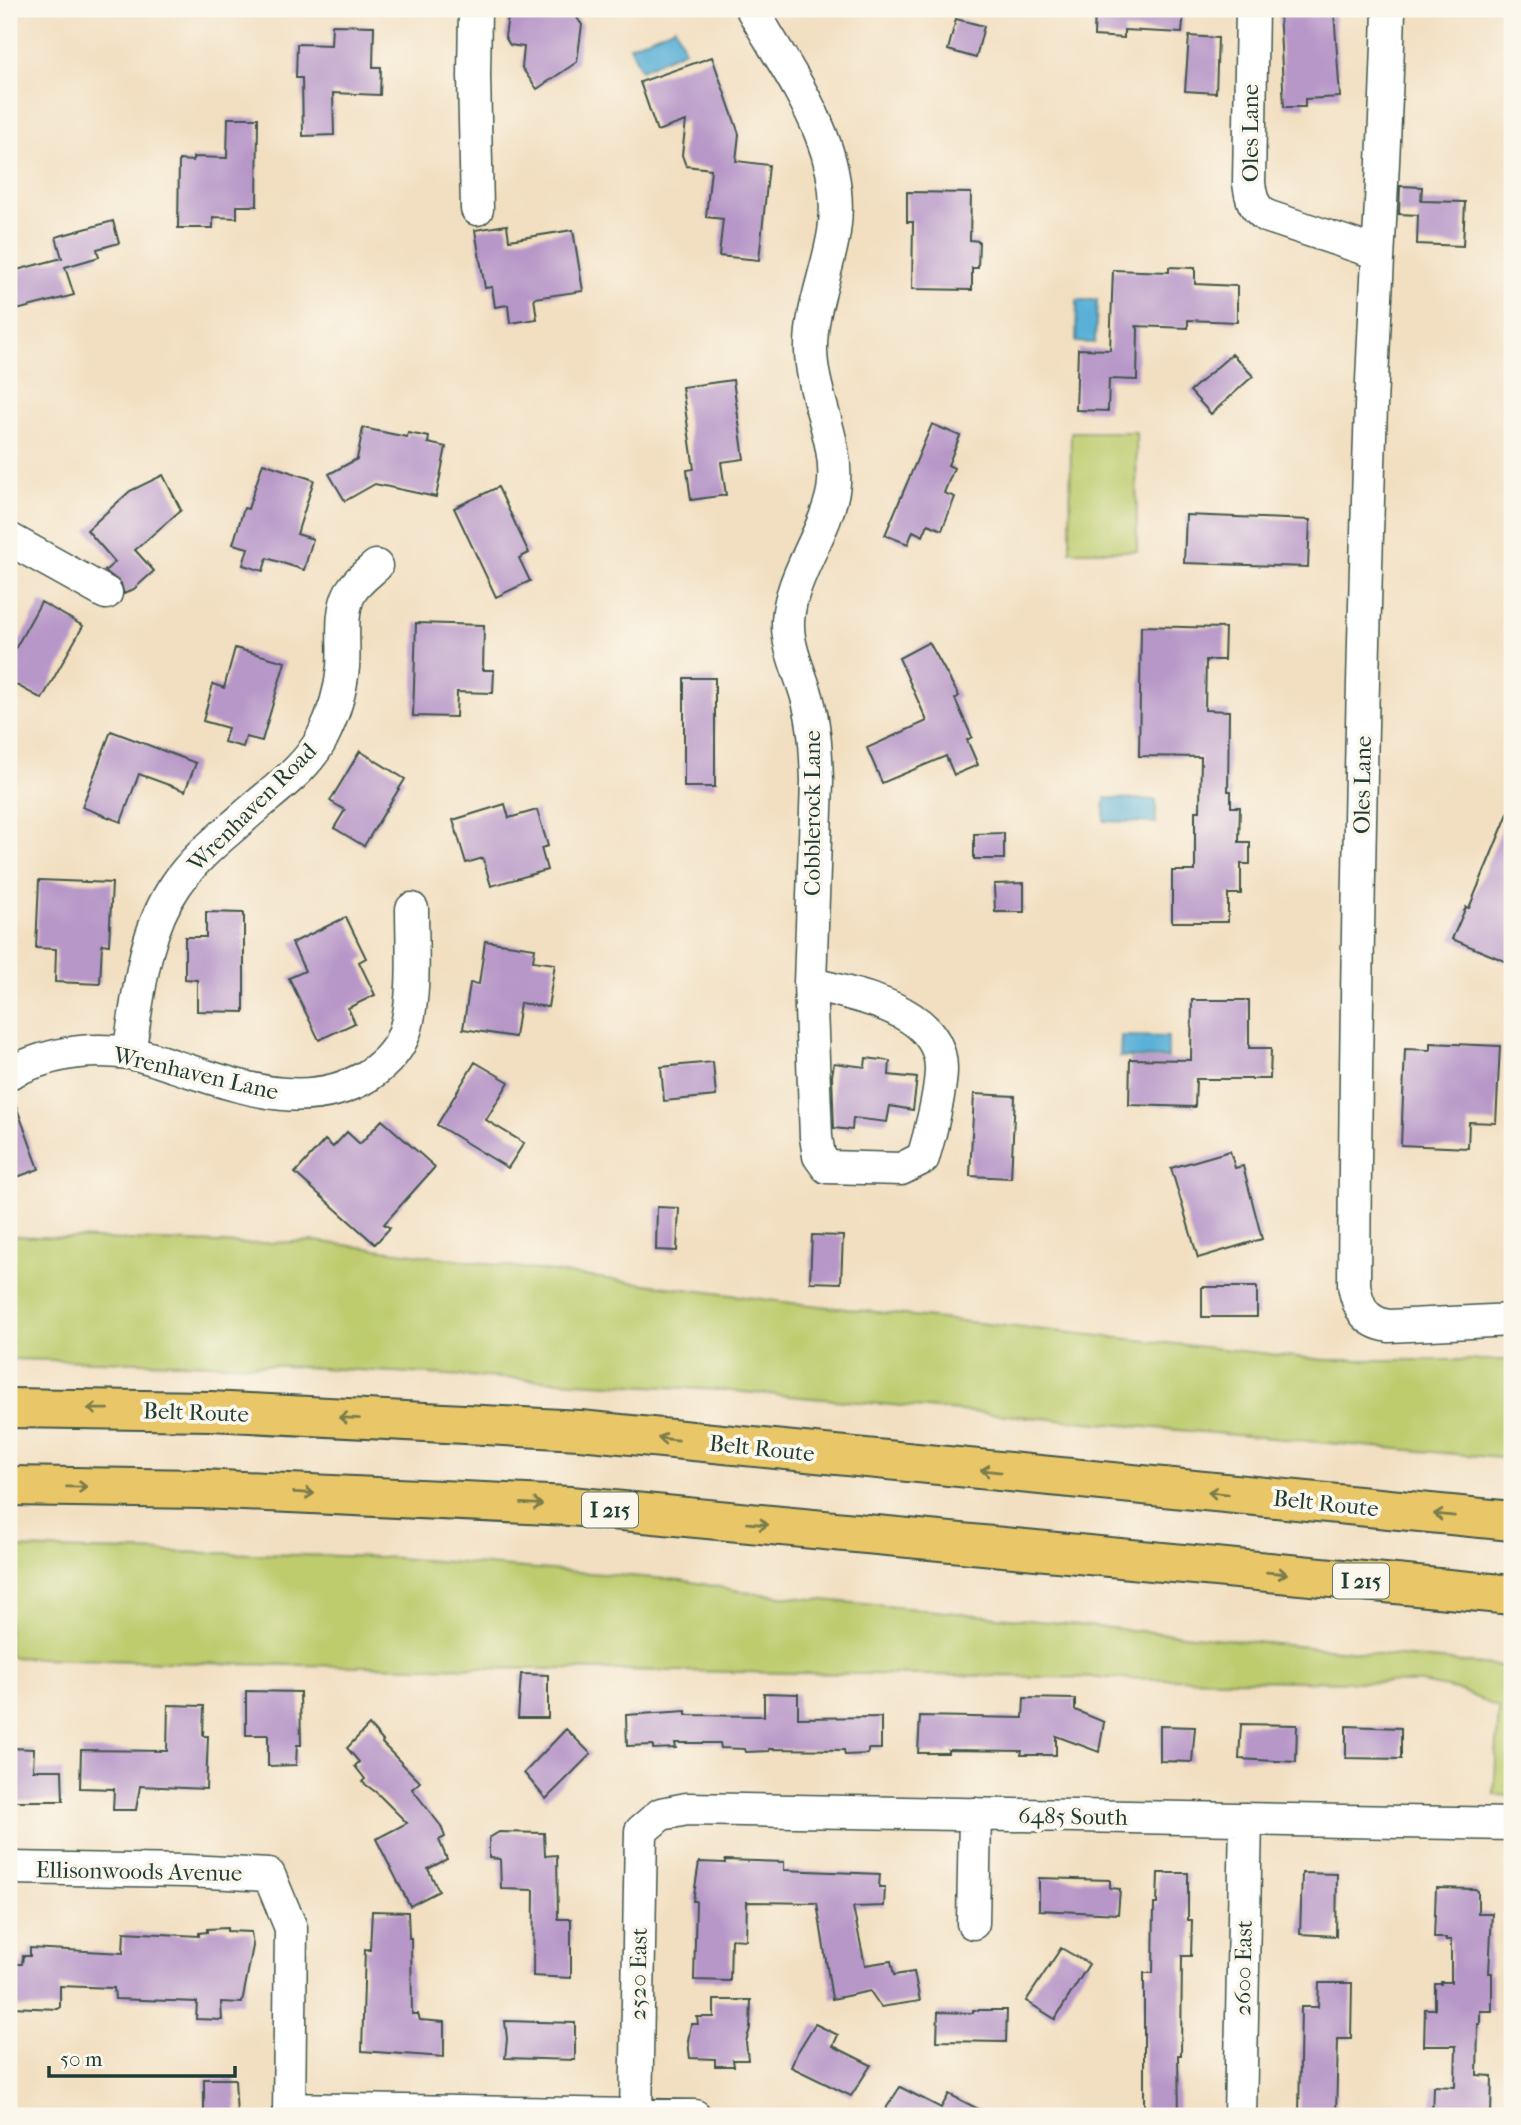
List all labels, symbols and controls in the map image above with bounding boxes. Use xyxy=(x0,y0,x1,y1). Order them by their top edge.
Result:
street label: Oles Lane xyxy=(1237,84,1264,182)
street label: Cobblerock Lane xyxy=(799,730,826,896)
street label: Oles Lane xyxy=(1348,736,1377,834)
street label: Wrenhaven Road xyxy=(182,737,323,878)
street label: Wrenhaven Lane xyxy=(110,1041,281,1106)
street label: Belt Route xyxy=(143,1397,249,1428)
one-way arrow xyxy=(86,1402,109,1416)
one-way arrow xyxy=(339,1411,361,1424)
street label: Belt Route xyxy=(708,1430,816,1467)
one-way arrow xyxy=(657,1432,679,1445)
one-way arrow xyxy=(981,1464,1003,1477)
one-way arrow xyxy=(65,1480,88,1494)
street label: Belt Route xyxy=(1272,1485,1380,1522)
one-way arrow xyxy=(1207,1486,1230,1499)
one-way arrow xyxy=(293,1487,316,1500)
road number: I 215 xyxy=(582,1492,638,1528)
one-way arrow xyxy=(520,1498,542,1511)
one-way arrow xyxy=(1434,1508,1456,1521)
one-way arrow xyxy=(746,1517,769,1530)
road number: I 215 xyxy=(1333,1564,1389,1598)
one-way arrow xyxy=(1266,1567,1288,1580)
street label: 6485 South xyxy=(1018,1802,1128,1831)
street label: Ellisonwoods Avenue xyxy=(35,1856,243,1887)
street label: 2600 East xyxy=(1229,1920,1258,2016)
street label: 2520 East xyxy=(624,1927,653,2021)
scale bar xyxy=(49,2034,234,2078)
text: 50 m xyxy=(60,2047,103,2071)

